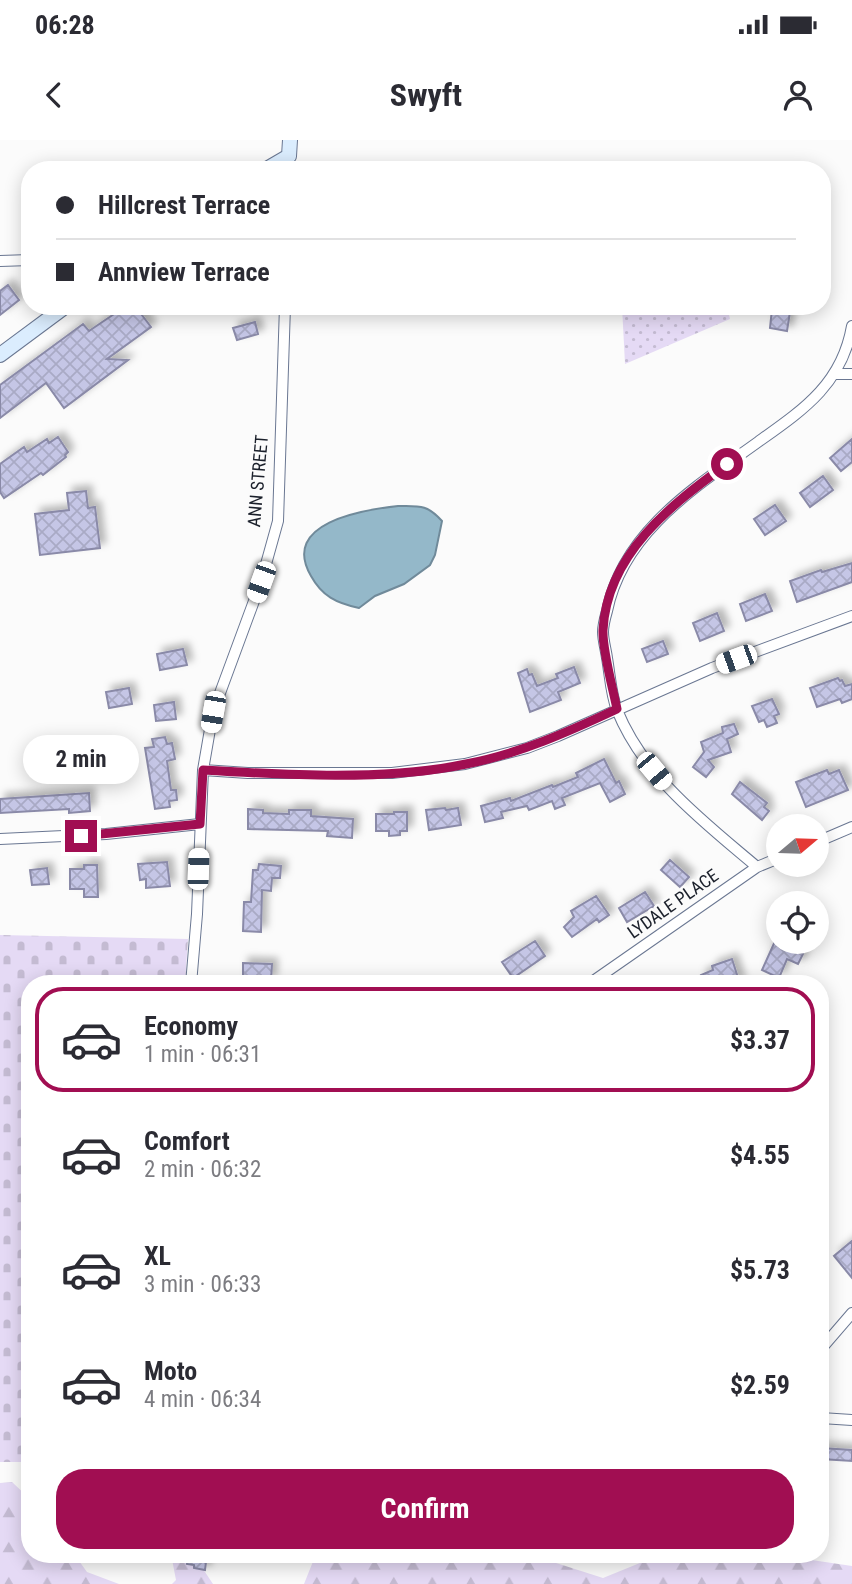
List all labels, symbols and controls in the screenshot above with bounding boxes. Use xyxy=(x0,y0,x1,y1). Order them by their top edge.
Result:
text: 06:28 xyxy=(35,10,95,40)
icon: back xyxy=(35,76,73,114)
text: Swyft xyxy=(390,76,462,114)
icon: person xyxy=(779,76,817,114)
text: Hillcrest Terrace xyxy=(98,190,270,220)
text: Annview Terrace xyxy=(98,257,270,287)
street label: ANN STREET xyxy=(243,434,272,528)
route start xyxy=(711,448,743,480)
car xyxy=(244,559,279,605)
car xyxy=(713,642,760,676)
car xyxy=(200,689,227,735)
callout: 2 min xyxy=(23,734,139,784)
text: 2 min xyxy=(55,746,107,773)
car xyxy=(633,748,676,794)
north arrow xyxy=(766,814,830,877)
map controls xyxy=(766,814,829,954)
route end xyxy=(65,820,97,852)
car xyxy=(187,848,210,890)
street label: LYDALE PLACE xyxy=(623,865,722,943)
button: locate xyxy=(766,891,829,954)
icon: car xyxy=(60,1008,123,1071)
text: Economy xyxy=(144,1011,238,1041)
text: $3.37 xyxy=(730,1025,790,1055)
text: 1 min · 06:31 xyxy=(144,1041,261,1068)
icon: car xyxy=(60,1123,123,1186)
text: Comfort xyxy=(144,1126,230,1156)
text: $4.55 xyxy=(730,1140,790,1170)
text: 2 min · 06:32 xyxy=(144,1156,261,1183)
icon: car xyxy=(60,1238,123,1301)
text: XL xyxy=(144,1241,171,1271)
text: $5.73 xyxy=(730,1255,790,1285)
text: 3 min · 06:33 xyxy=(144,1271,261,1298)
icon: car xyxy=(60,1353,123,1416)
text: Moto xyxy=(144,1356,197,1386)
text: $2.59 xyxy=(730,1370,790,1400)
text: 4 min · 06:34 xyxy=(144,1386,261,1413)
button: Confirm xyxy=(56,1469,794,1549)

